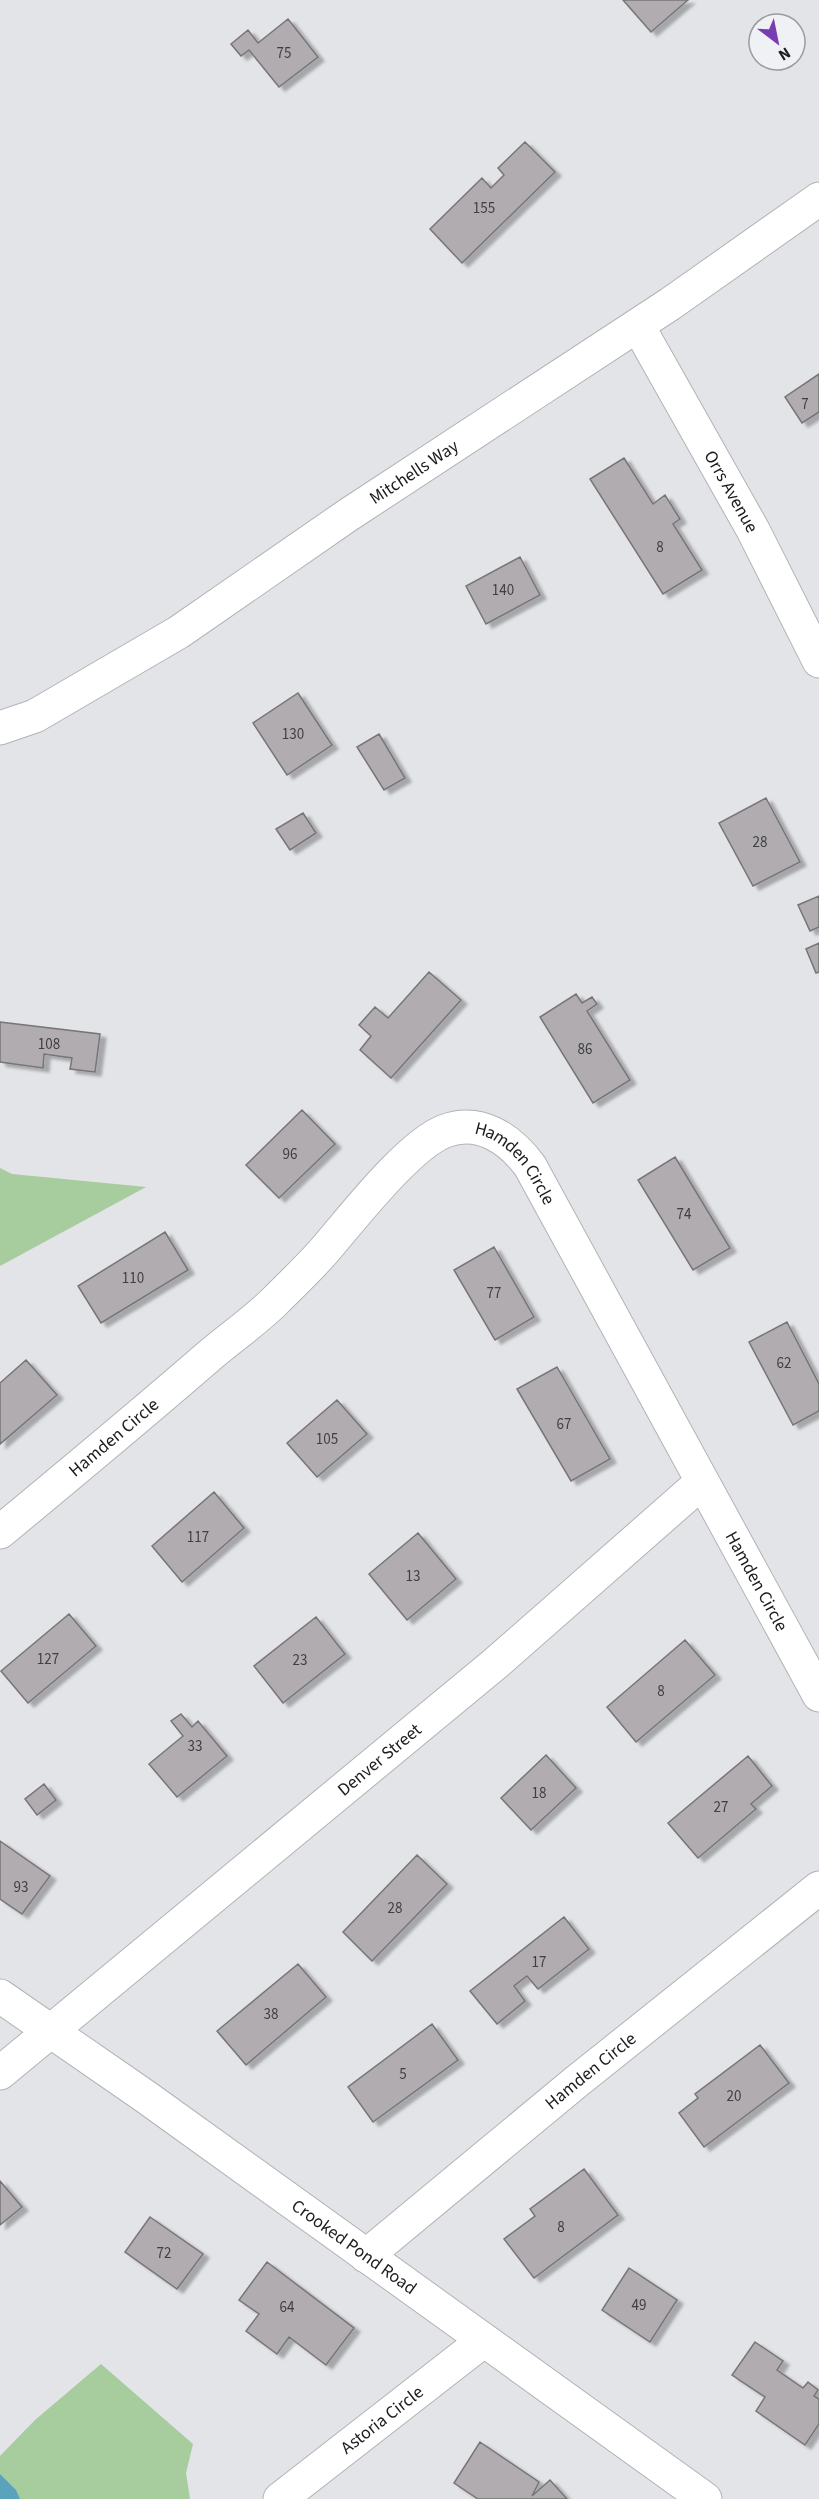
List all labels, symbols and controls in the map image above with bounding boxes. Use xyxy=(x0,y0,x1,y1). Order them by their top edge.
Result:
north arrow xyxy=(747,12,807,72)
text: N xyxy=(774,42,795,66)
house number: 75 xyxy=(277,43,291,64)
house number: 155 xyxy=(473,198,495,219)
house number: 7 xyxy=(801,394,809,415)
street label: Mitchells Way xyxy=(364,433,464,510)
street label: Orrs Avenue xyxy=(698,446,765,537)
house number: 8 xyxy=(656,537,664,558)
house number: 140 xyxy=(492,580,514,601)
house number: 130 xyxy=(282,724,304,745)
house number: 28 xyxy=(753,832,767,853)
house number: 108 xyxy=(38,1034,60,1055)
house number: 86 xyxy=(578,1039,592,1060)
street label: Hamden Circle xyxy=(472,1115,561,1209)
house number: 96 xyxy=(283,1144,297,1165)
house number: 74 xyxy=(677,1204,692,1225)
house number: 110 xyxy=(122,1268,144,1289)
house number: 77 xyxy=(487,1283,501,1304)
house number: 62 xyxy=(777,1353,791,1374)
street label: Hamden Circle xyxy=(63,1392,164,1482)
house number: 67 xyxy=(557,1414,571,1435)
house number: 105 xyxy=(316,1429,338,1450)
house number: 117 xyxy=(187,1527,209,1548)
street label: Hamden Circle xyxy=(719,1527,794,1636)
house number: 13 xyxy=(406,1566,420,1587)
house number: 127 xyxy=(37,1649,59,1670)
house number: 23 xyxy=(293,1650,307,1671)
house number: 8 xyxy=(657,1681,665,1702)
street label: Denver Street xyxy=(332,1717,427,1802)
house number: 33 xyxy=(188,1736,202,1757)
house number: 18 xyxy=(532,1783,546,1804)
house number: 27 xyxy=(714,1797,728,1818)
house number: 93 xyxy=(14,1877,28,1898)
house number: 28 xyxy=(388,1898,402,1919)
house number: 17 xyxy=(532,1952,546,1973)
house number: 38 xyxy=(264,2004,278,2025)
street label: Hamden Circle xyxy=(539,2026,641,2115)
house number: 5 xyxy=(399,2064,407,2085)
house number: 20 xyxy=(727,2086,741,2107)
street label: Crooked Pond Road xyxy=(287,2193,422,2300)
house number: 8 xyxy=(557,2217,565,2238)
house number: 72 xyxy=(157,2243,171,2264)
house number: 49 xyxy=(632,2295,646,2316)
house number: 64 xyxy=(280,2297,295,2318)
street label: Astoria Circle xyxy=(335,2379,429,2460)

